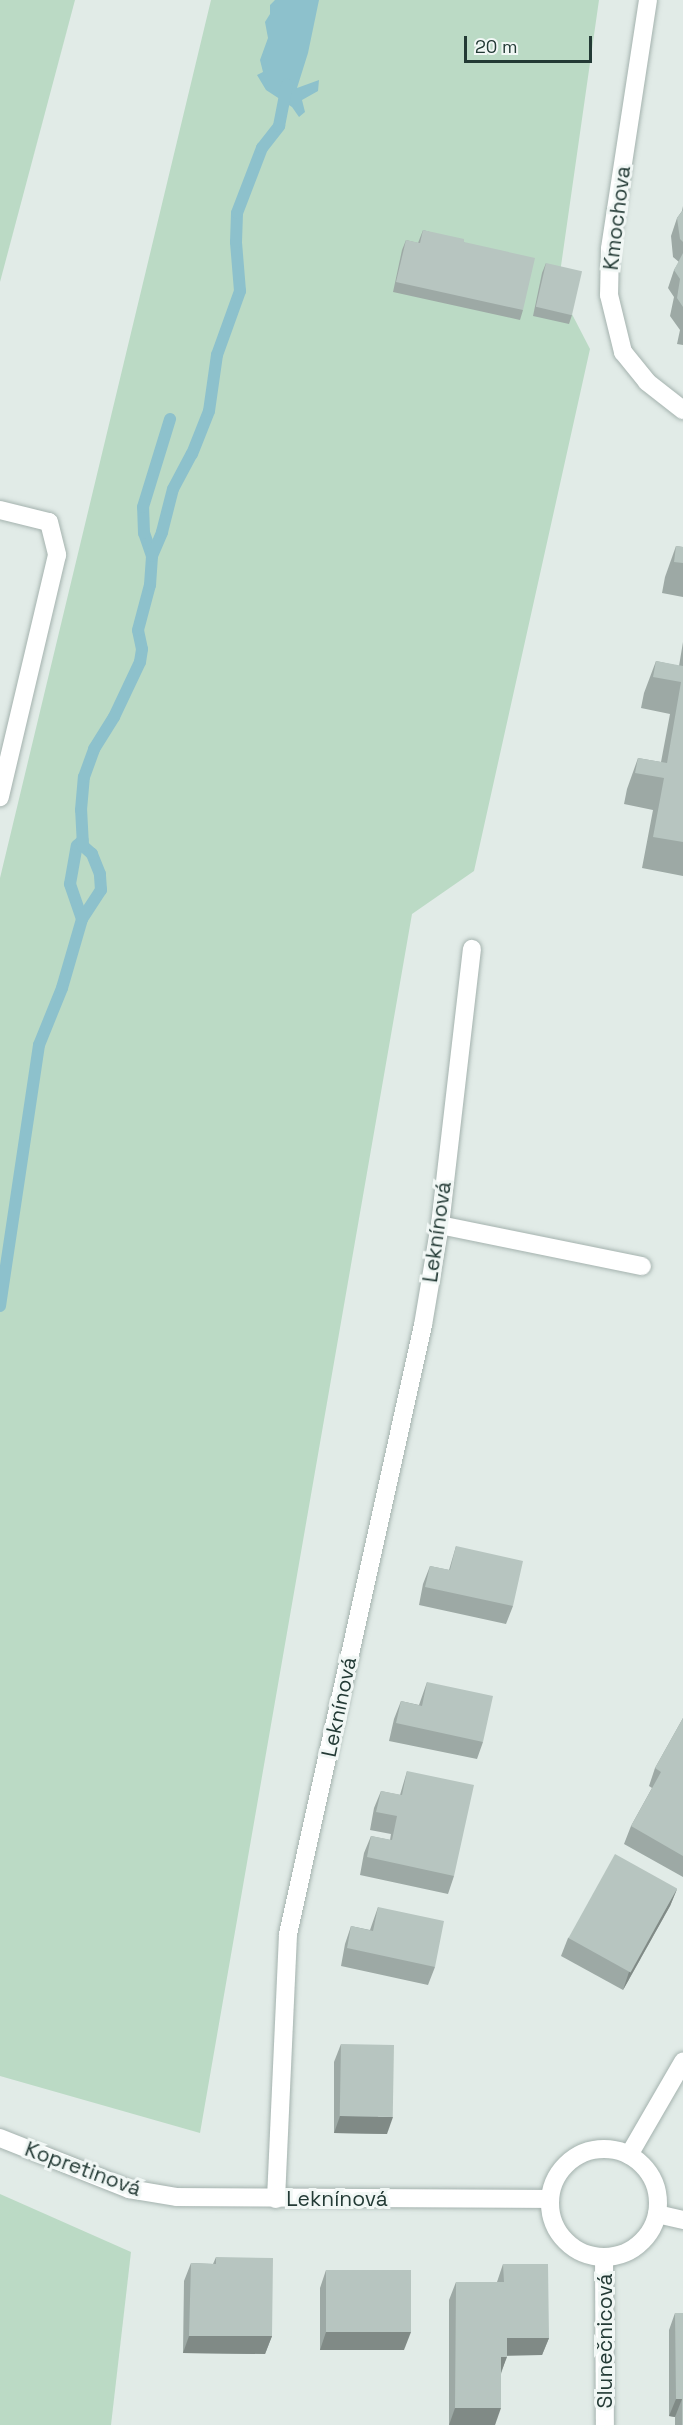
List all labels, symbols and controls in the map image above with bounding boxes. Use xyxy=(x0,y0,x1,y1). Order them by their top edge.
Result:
scale bar xyxy=(467,24,594,62)
text: 20 m xyxy=(475,35,518,58)
street label: Kmochova xyxy=(598,164,636,272)
street label: Leknínová xyxy=(417,1180,457,1284)
street label: Leknínová xyxy=(316,1655,362,1759)
street label: Kopretinová xyxy=(21,2136,145,2202)
street label: Leknínová xyxy=(286,2186,388,2212)
street label: Slunečnicová xyxy=(592,2274,618,2408)

